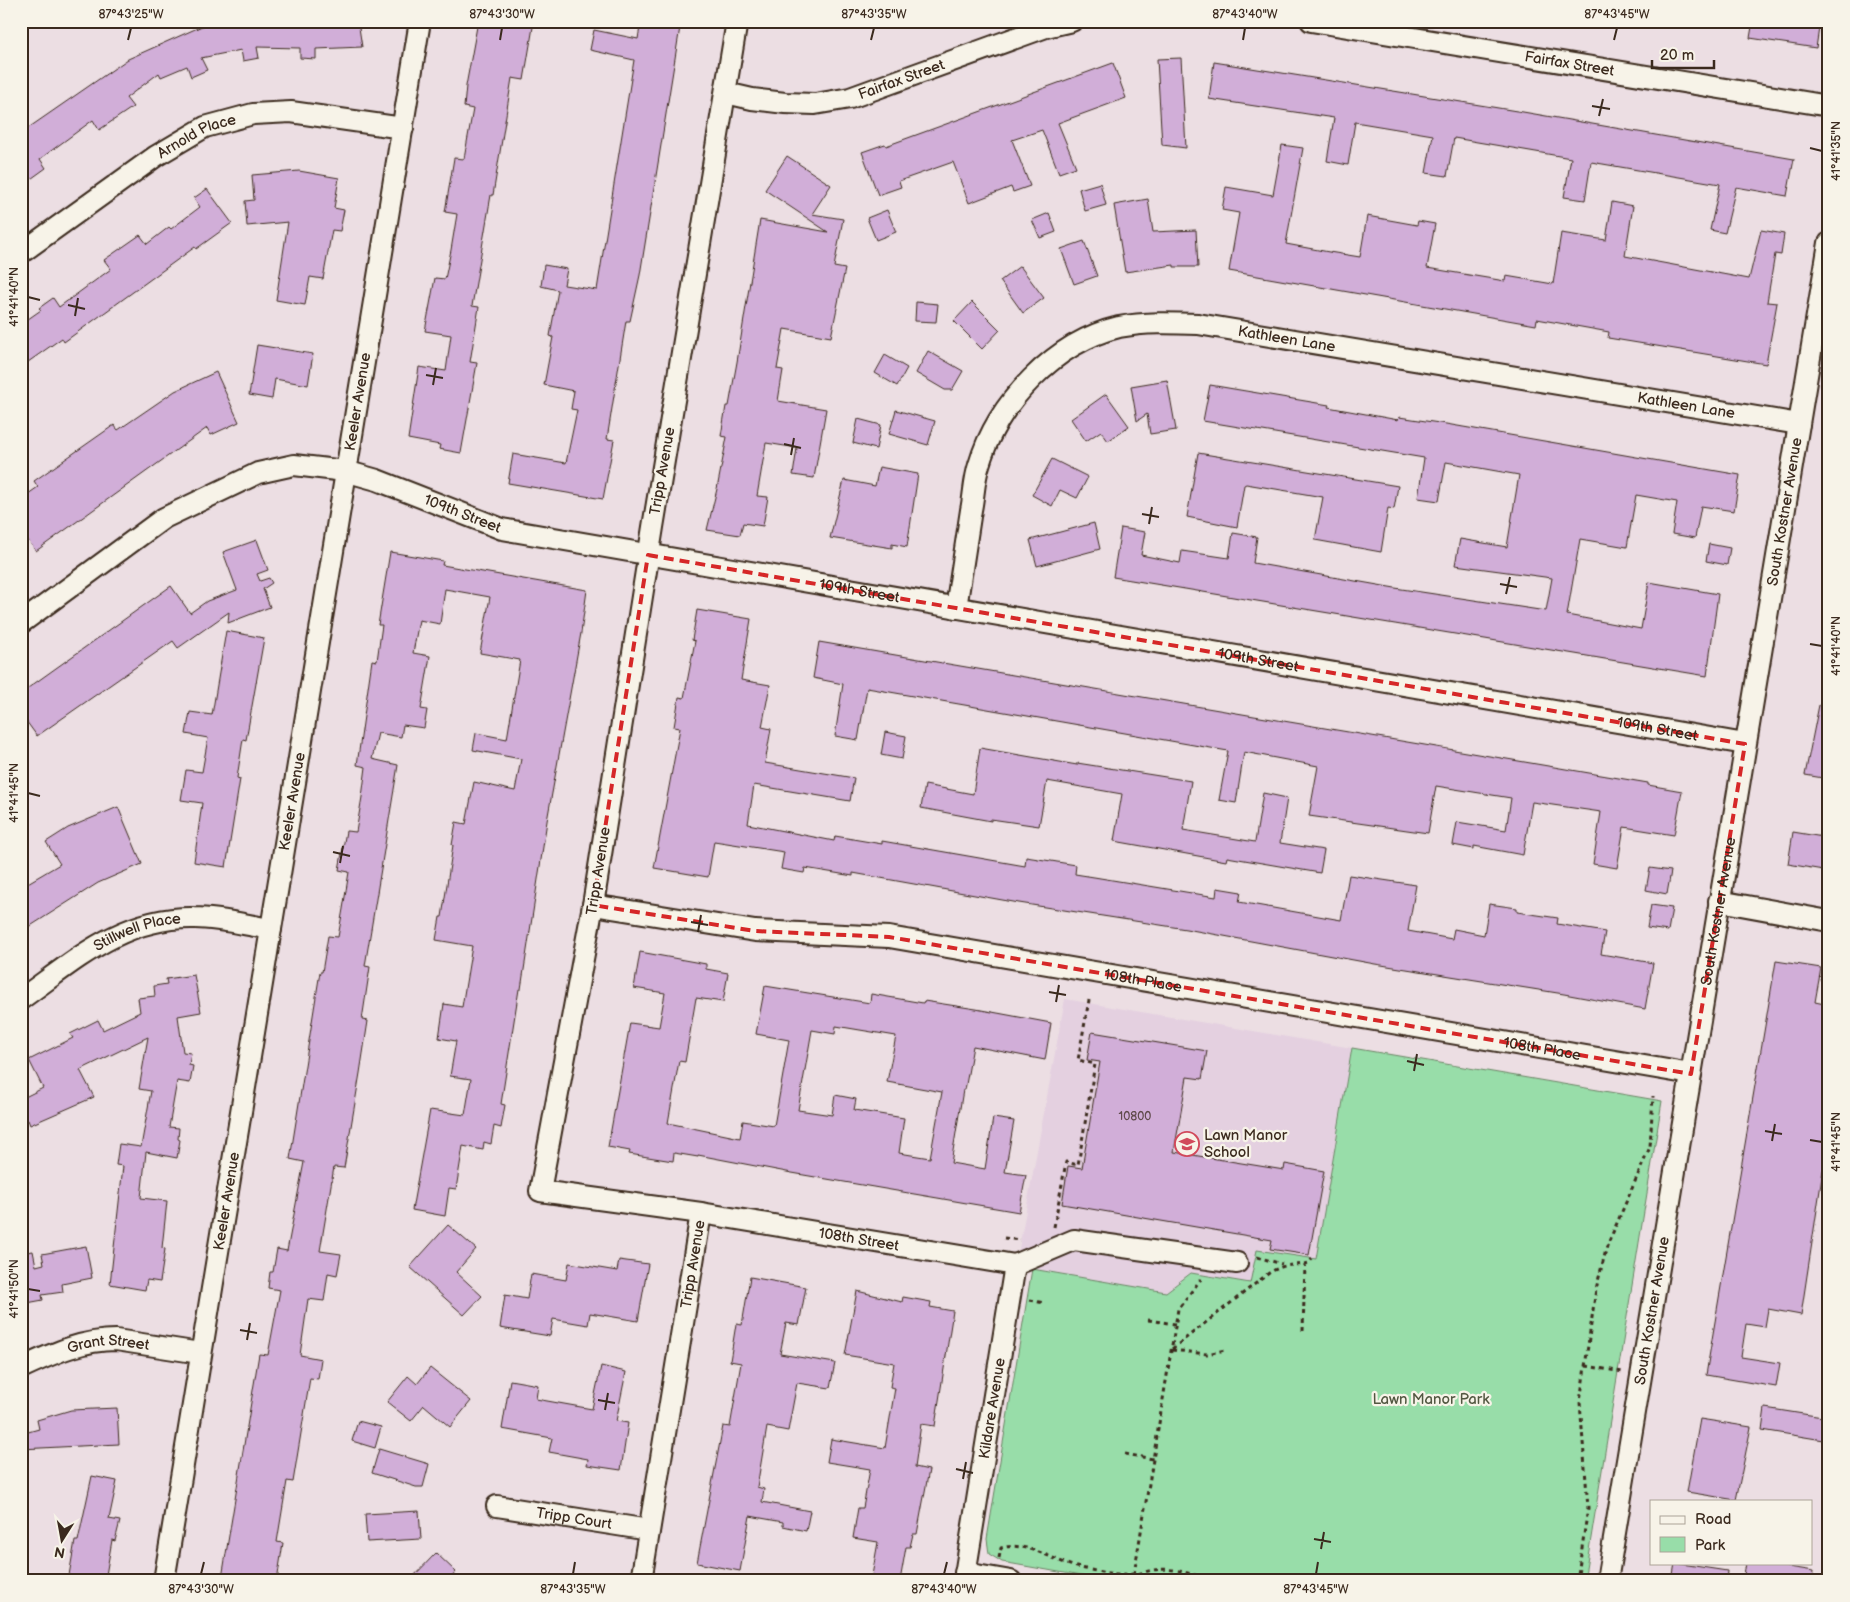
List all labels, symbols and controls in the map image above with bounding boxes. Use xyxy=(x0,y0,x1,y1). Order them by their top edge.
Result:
text: 87°43'25"W xyxy=(98,7,164,22)
text: 87°43'30"W xyxy=(469,7,535,22)
text: 87°43'35"W xyxy=(841,7,907,22)
text: 87°43'40"W xyxy=(1212,7,1278,22)
text: 87°43'45"W xyxy=(1584,7,1650,22)
scale bar xyxy=(1652,38,1715,70)
text: 20 m xyxy=(1660,46,1694,65)
street label: Fairfax Street xyxy=(1523,47,1616,81)
street label: Fairfax Street xyxy=(856,55,948,104)
street label: Arnold Place xyxy=(154,110,238,163)
text: 41°41'35"N xyxy=(1829,121,1844,181)
text: 41°41'40"N xyxy=(7,267,22,327)
street label: Kathleen Lane xyxy=(1236,322,1337,357)
street label: Keeler Avenue xyxy=(341,351,375,452)
street label: Kathleen Lane xyxy=(1636,388,1736,423)
street label: Tripp Avenue xyxy=(645,426,680,517)
street label: South Kostner Avenue xyxy=(1763,436,1807,587)
street label: 109th Street xyxy=(421,490,504,538)
street label: 109th Street xyxy=(818,575,901,608)
text: 41°41'40"N xyxy=(1829,616,1844,676)
street label: 109th Street xyxy=(1217,644,1300,677)
street label: 109th Street xyxy=(1616,713,1699,746)
street label: Keeler Avenue xyxy=(275,751,310,852)
text: 41°41'45"N xyxy=(7,763,22,823)
street label: Tripp Avenue xyxy=(582,826,615,917)
street label: South Kostner Avenue xyxy=(1697,836,1740,987)
street label: Stillwell Place xyxy=(90,909,182,956)
street label: 108th Place xyxy=(1103,965,1183,997)
street label: 108th Place xyxy=(1502,1033,1583,1065)
house number: 10800 xyxy=(1119,1109,1151,1124)
text: 41°41'45"N xyxy=(1829,1112,1844,1172)
place label: Lawn Manor School xyxy=(1204,1126,1288,1162)
school or university icon: Lawn Manor School xyxy=(1174,1131,1200,1157)
street label: Keeler Avenue xyxy=(209,1151,244,1252)
street label: Tripp Avenue xyxy=(677,1219,710,1310)
street label: 108th Street xyxy=(817,1224,901,1256)
street label: South Kostner Avenue xyxy=(1631,1235,1674,1386)
text: 41°41'50"N xyxy=(7,1259,22,1319)
street label: Grant Street xyxy=(65,1331,151,1358)
street label: Kildare Avenue xyxy=(975,1356,1010,1460)
park label: Lawn Manor Park xyxy=(1372,1390,1490,1409)
legend xyxy=(1650,1500,1812,1564)
street label: Tripp Court xyxy=(535,1503,614,1534)
text: Road xyxy=(1695,1510,1731,1529)
north arrow xyxy=(38,1514,88,1564)
text: Park xyxy=(1695,1536,1726,1555)
text: N xyxy=(53,1543,66,1562)
text: 87°43'30"W xyxy=(168,1582,234,1597)
text: 87°43'35"W xyxy=(540,1582,606,1597)
text: 87°43'40"W xyxy=(911,1582,977,1597)
text: 87°43'45"W xyxy=(1283,1582,1349,1597)

